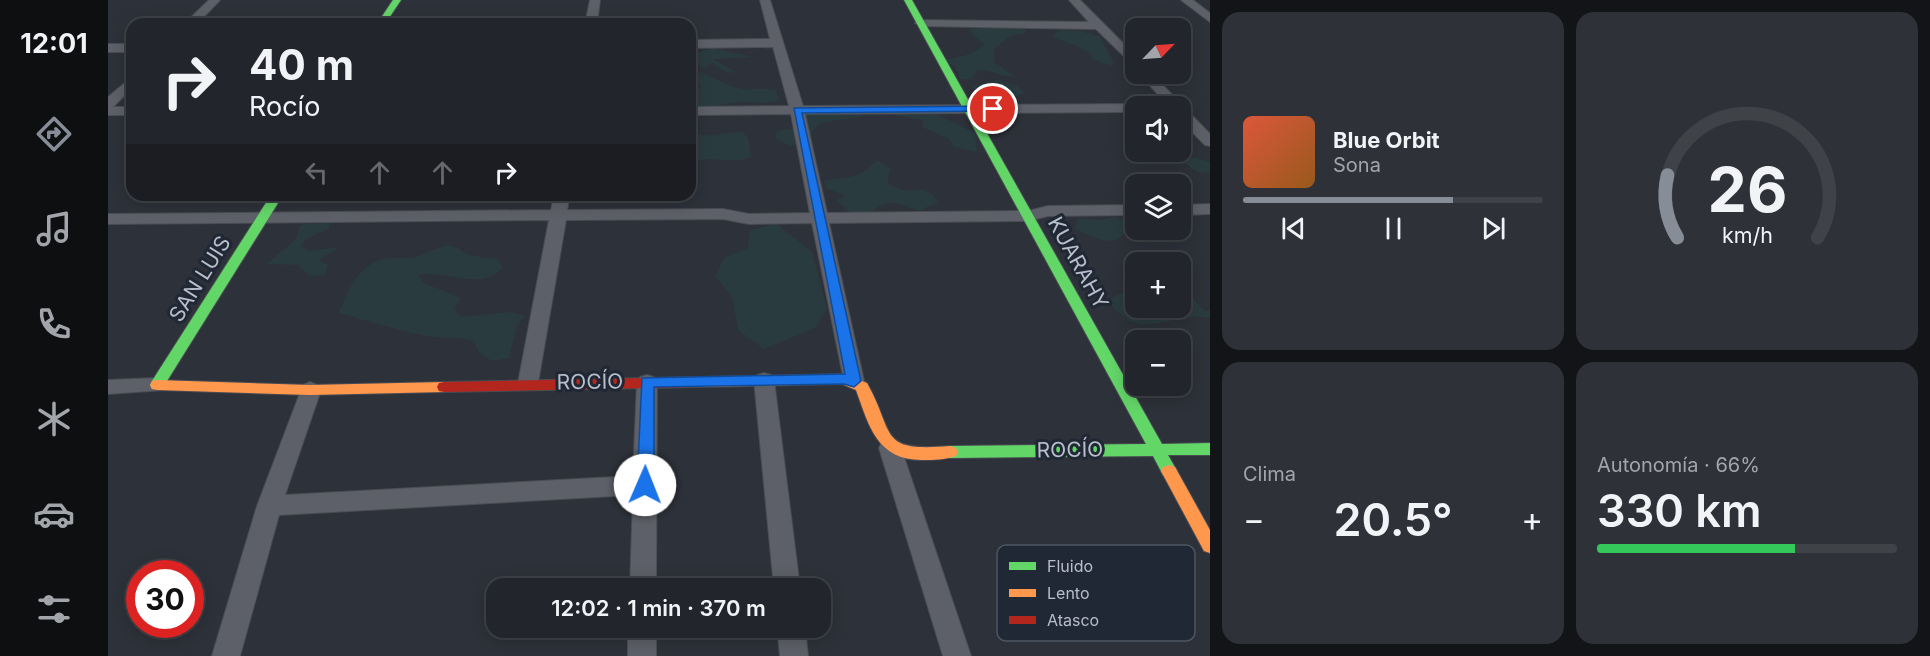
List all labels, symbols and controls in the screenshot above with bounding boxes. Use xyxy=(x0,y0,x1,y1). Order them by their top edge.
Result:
north arrow xyxy=(1125,18,1191,84)
map controls xyxy=(1125,18,1191,396)
text: 12:01 xyxy=(20,27,88,60)
text: 40 m xyxy=(249,39,354,90)
icon: right xyxy=(150,42,228,120)
pin xyxy=(967,83,1018,134)
text: Rocío xyxy=(249,90,320,123)
icon: arrive xyxy=(976,92,1009,125)
button: sound xyxy=(1125,96,1191,162)
icon: directions xyxy=(33,113,75,155)
text: Blue Orbit xyxy=(1333,127,1440,153)
text: 26 xyxy=(1707,152,1787,227)
text: Sona xyxy=(1333,153,1381,177)
icon: left xyxy=(300,156,333,189)
icon: ahead xyxy=(363,156,396,189)
icon: ahead xyxy=(426,156,459,189)
icon: right xyxy=(489,156,522,189)
button: layers xyxy=(1125,174,1191,240)
icon: music xyxy=(33,208,75,250)
street label: KUARAHY xyxy=(1043,212,1114,313)
icon: previous xyxy=(1277,212,1310,245)
icon: pause xyxy=(1377,212,1410,245)
icon: next xyxy=(1477,212,1510,245)
text: km/h xyxy=(1722,222,1772,248)
street label: SAN LUIS xyxy=(163,231,236,326)
button: + xyxy=(1125,252,1191,318)
icon: phone xyxy=(33,303,75,345)
button: − xyxy=(1125,330,1191,396)
street label: ROCÍO xyxy=(556,367,624,395)
icon: climate xyxy=(33,398,75,440)
street label: ROCÍO xyxy=(1036,435,1104,463)
position arrow xyxy=(613,453,677,517)
text: Autonomía · 66% xyxy=(1597,453,1760,477)
text: Clima xyxy=(1243,462,1296,486)
text: 330 km xyxy=(1597,483,1761,538)
text: 20.5° xyxy=(1333,492,1453,547)
icon: car xyxy=(33,493,75,535)
text: − xyxy=(1243,499,1265,539)
text: + xyxy=(1521,499,1543,539)
legend xyxy=(997,545,1195,641)
text: Fluido xyxy=(1047,556,1093,576)
speed limit sign: 30 xyxy=(126,560,204,638)
text: Lento xyxy=(1047,583,1090,603)
icon: filters xyxy=(33,588,75,630)
text: 12:02 · 1 min · 370 m xyxy=(551,595,766,621)
text: Atasco xyxy=(1047,610,1099,630)

